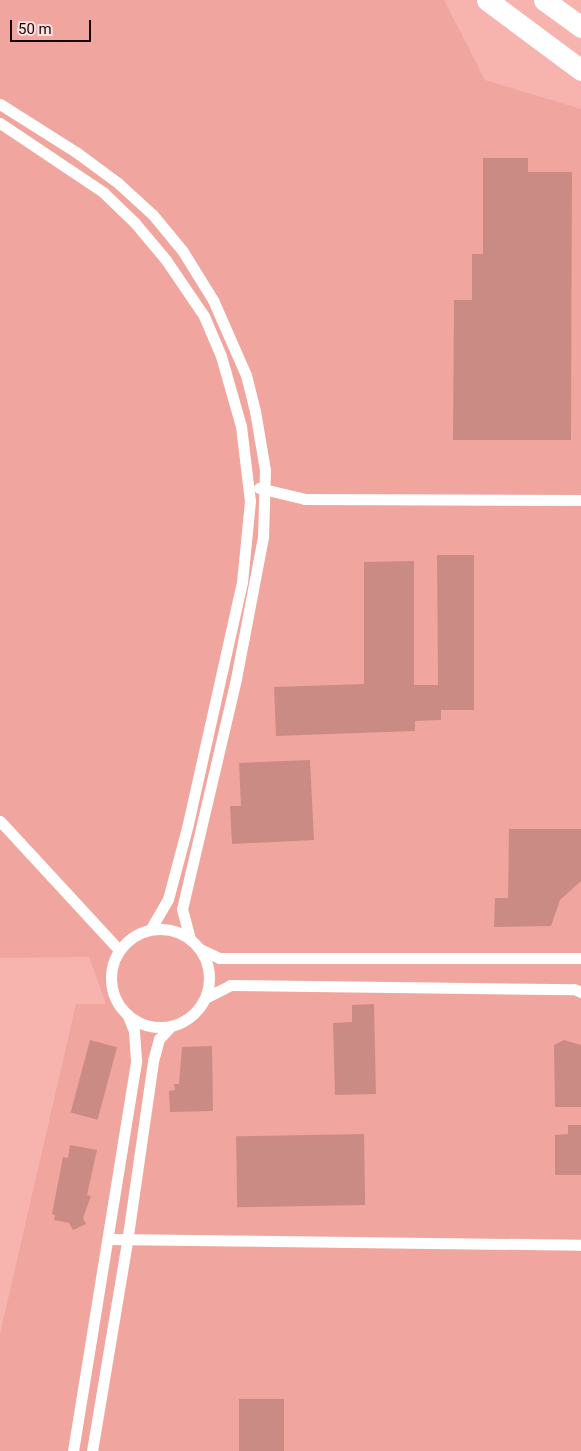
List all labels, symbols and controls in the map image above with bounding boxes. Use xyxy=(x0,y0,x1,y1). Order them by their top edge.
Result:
scale bar xyxy=(12,10,94,42)
text: 50 m xyxy=(18,20,52,38)

